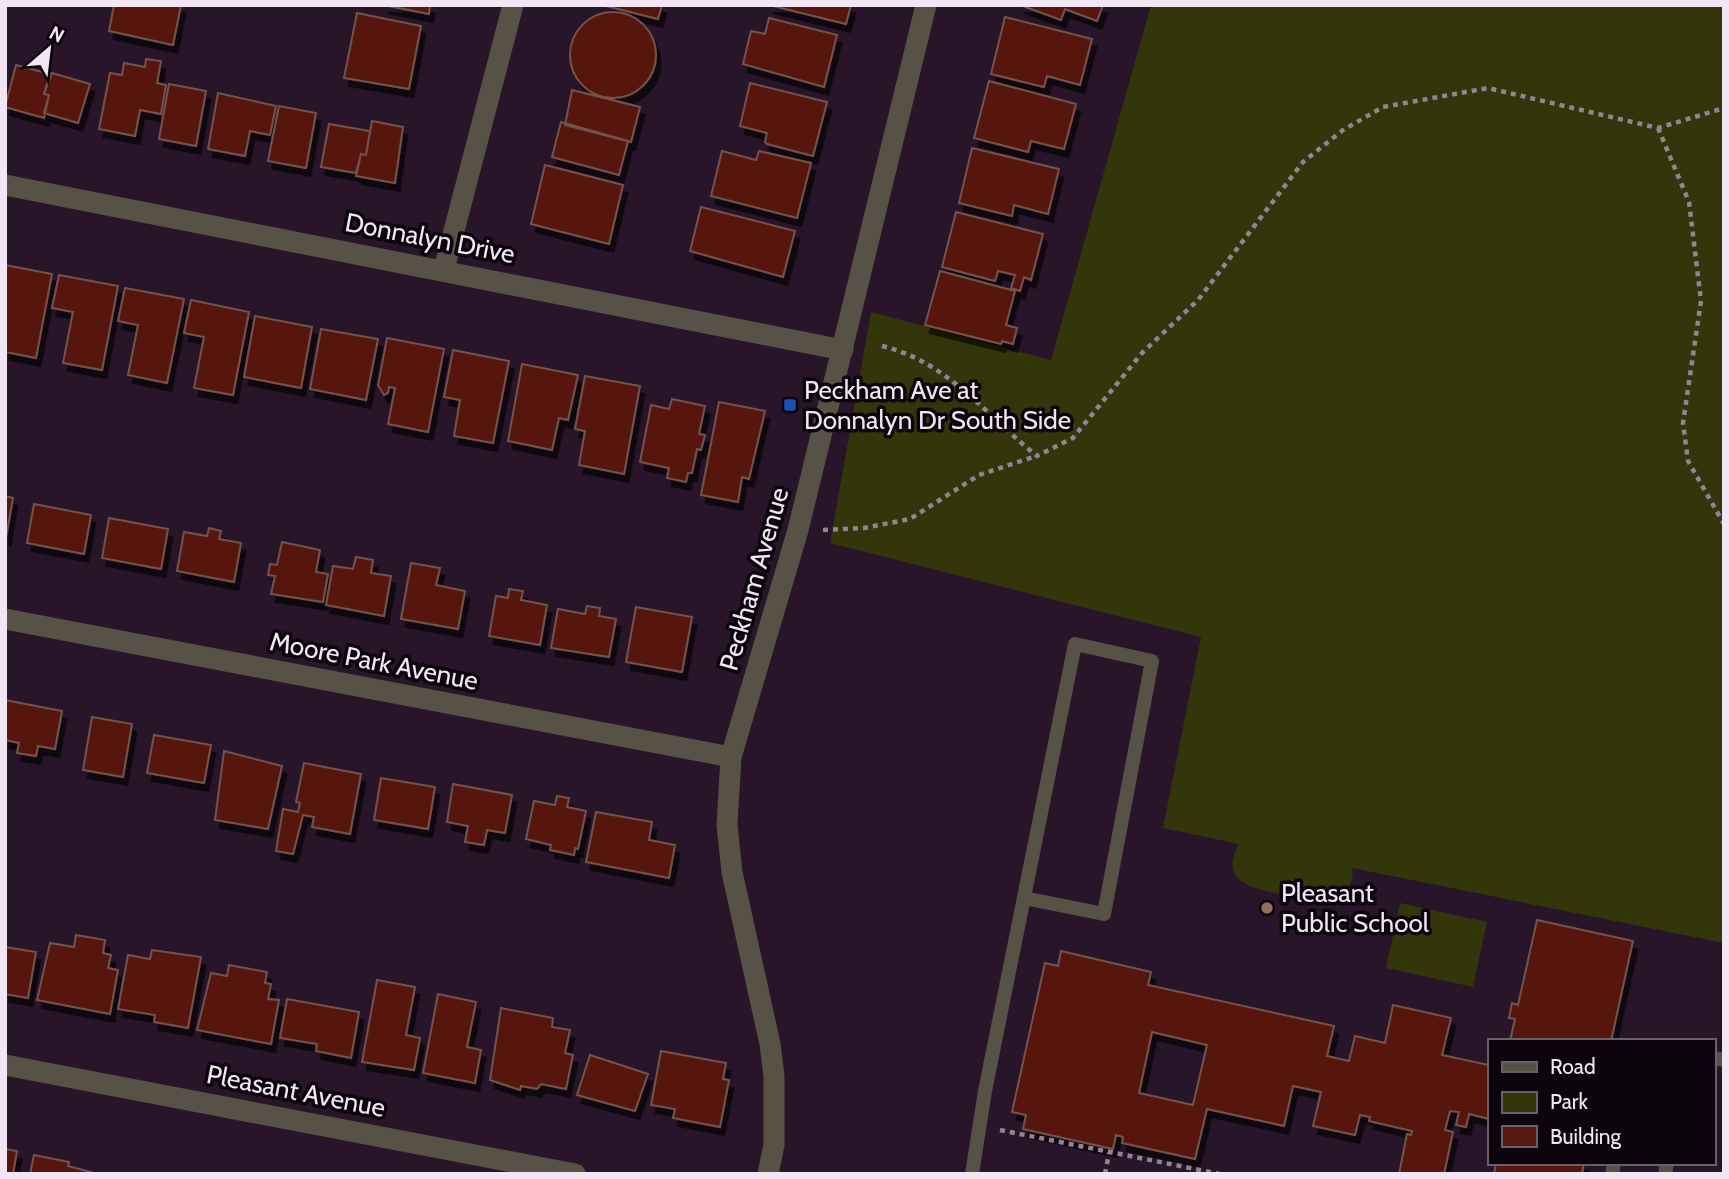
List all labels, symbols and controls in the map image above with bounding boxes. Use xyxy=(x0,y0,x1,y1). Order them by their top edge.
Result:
north arrow xyxy=(14,14,84,84)
text: N xyxy=(45,21,68,48)
street label: Donnalyn Drive xyxy=(342,206,518,270)
place label: Peckham Ave at Donnalyn Dr South Side xyxy=(804,374,1071,436)
marker: Peckham Ave at Donnalyn Dr South Side xyxy=(782,397,798,413)
street label: Peckham Avenue xyxy=(713,484,795,674)
street label: Moore Park Avenue xyxy=(267,625,481,697)
place label: Pleasant Public School xyxy=(1281,877,1429,939)
marker: Pleasant Public School xyxy=(1259,900,1275,916)
legend xyxy=(1488,1039,1715,1165)
text: Road xyxy=(1550,1054,1596,1079)
street label: Pleasant Avenue xyxy=(204,1058,388,1124)
text: Park xyxy=(1550,1089,1588,1114)
text: Building xyxy=(1550,1124,1622,1149)

